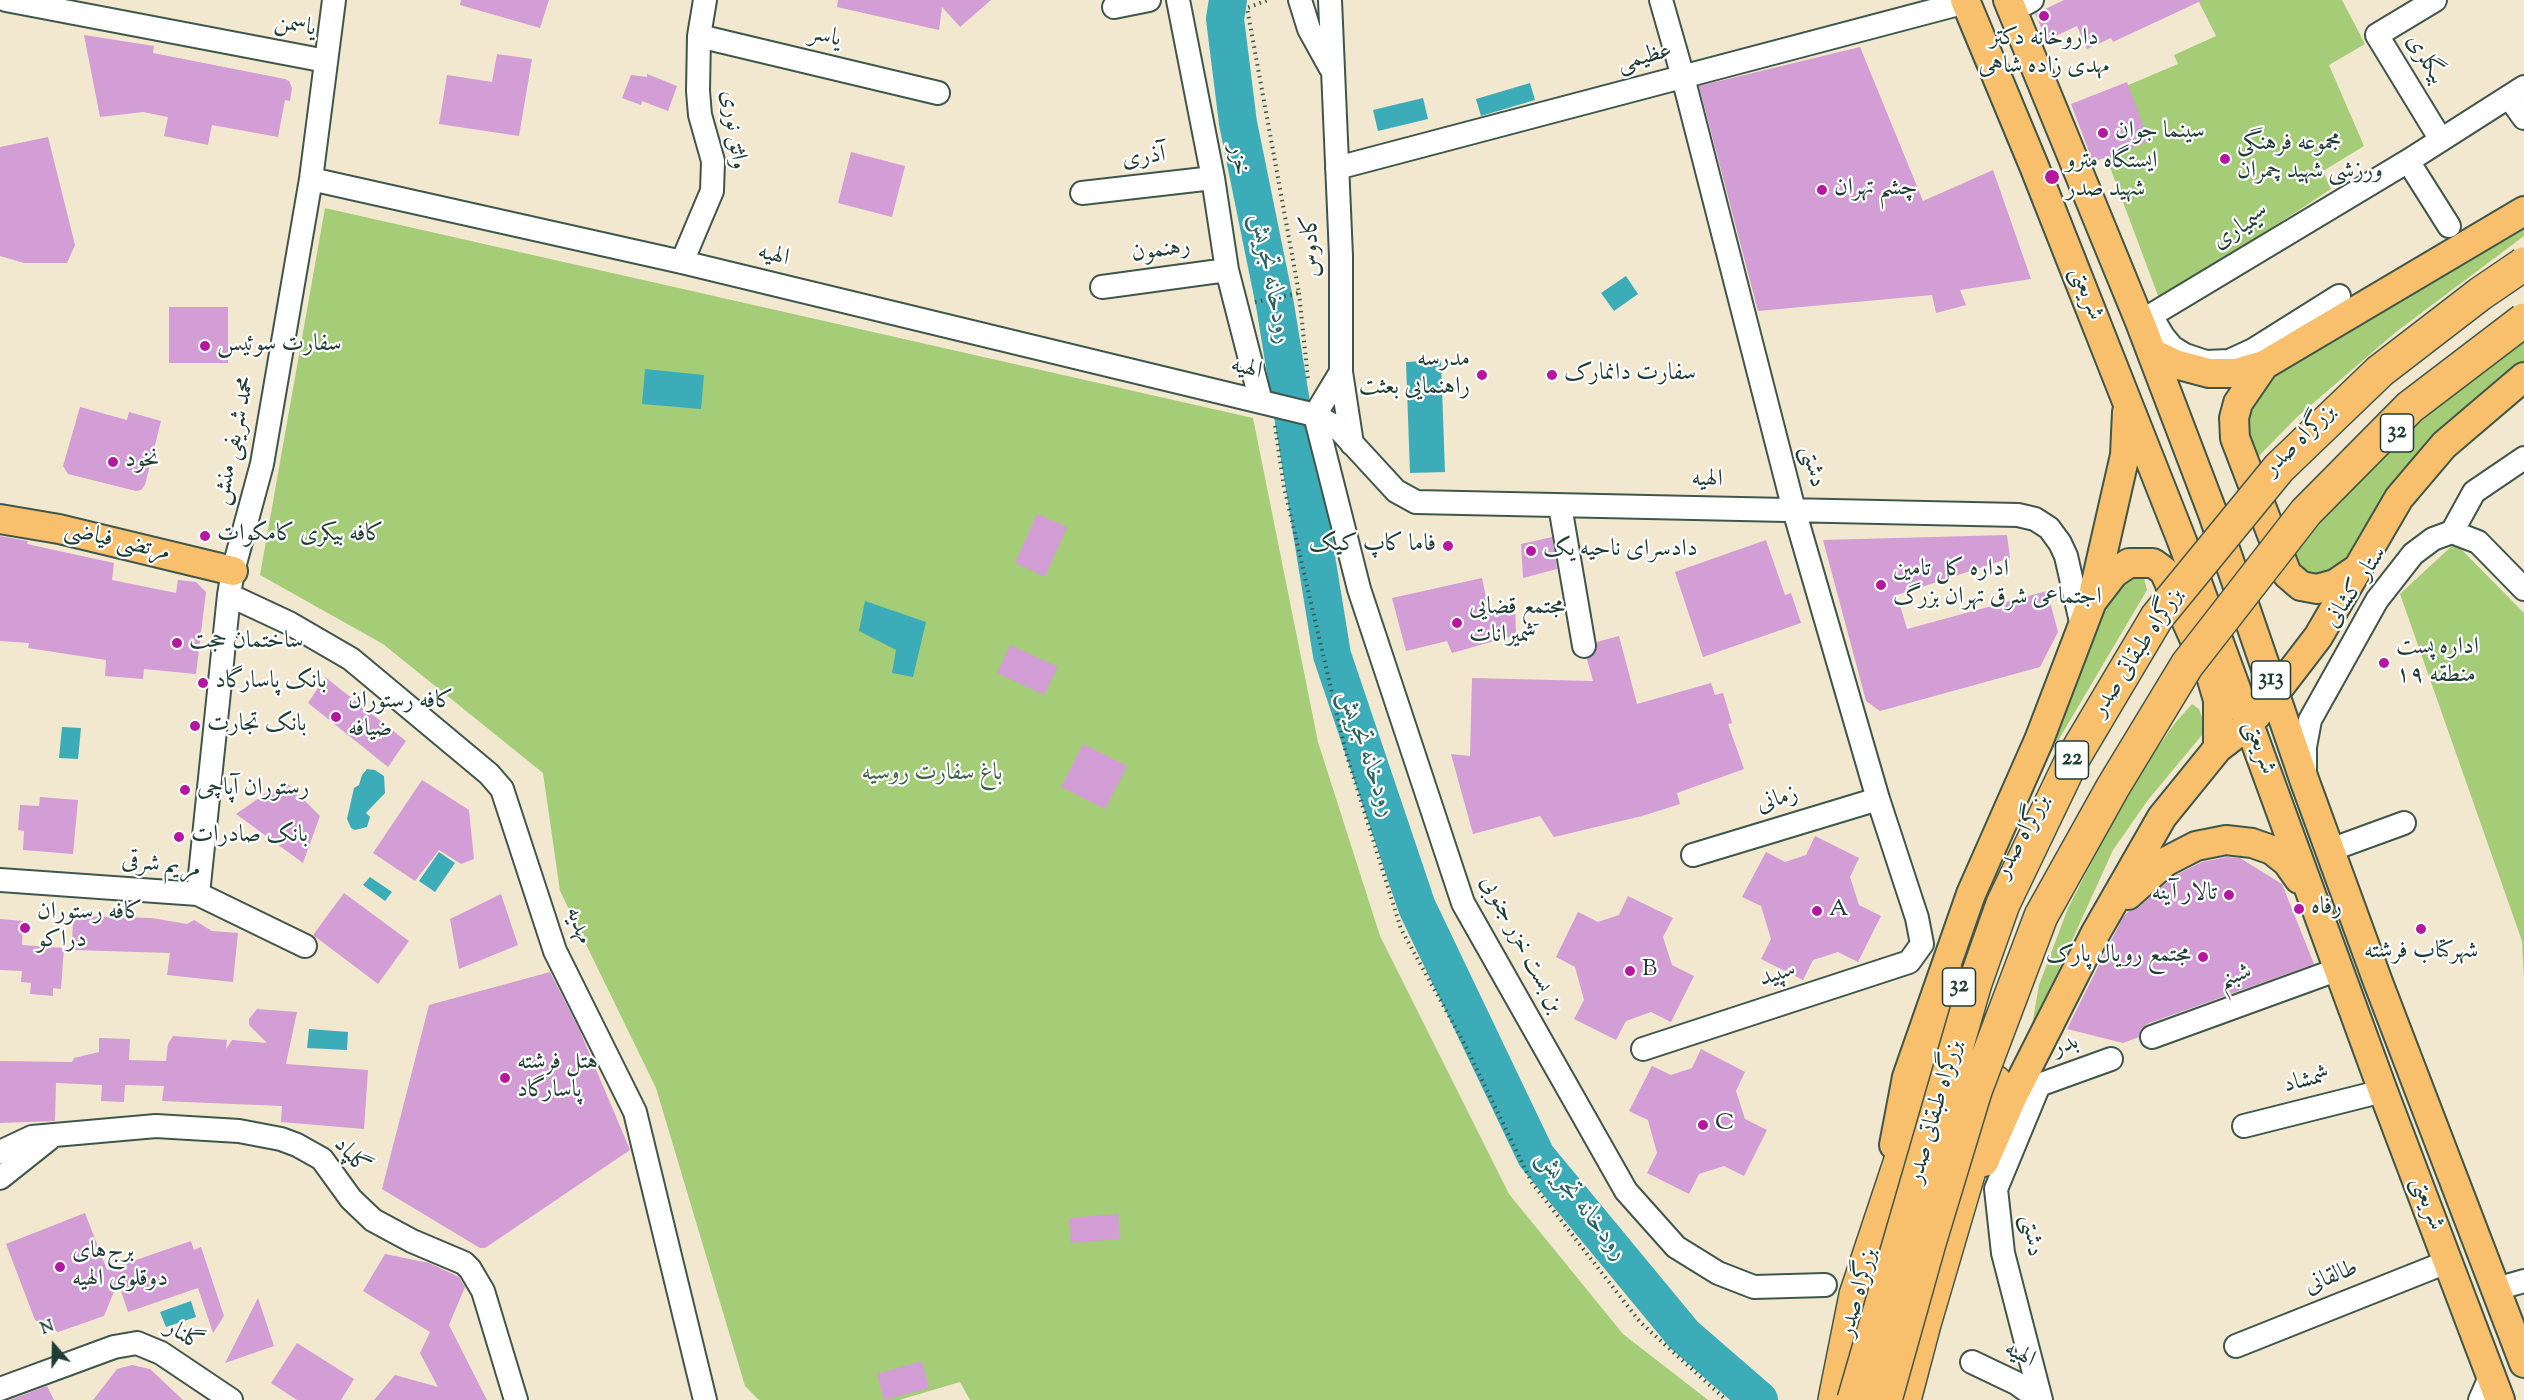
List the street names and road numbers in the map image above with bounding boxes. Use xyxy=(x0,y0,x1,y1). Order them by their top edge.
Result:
street label: یاسمن xyxy=(272,9,318,45)
street label: یاسر xyxy=(806,20,844,56)
street label: بیگلری xyxy=(2398,30,2450,90)
street label: عظیمی xyxy=(1614,38,1676,80)
street label: واثق نوری xyxy=(712,88,752,172)
street label: آذری xyxy=(1120,142,1168,176)
street label: خزر xyxy=(1220,142,1254,178)
street label: سیمیاری xyxy=(2208,201,2276,257)
street label: کادوس xyxy=(1298,214,1328,278)
street label: رهنمون xyxy=(1130,234,1192,270)
street label: الهیه xyxy=(754,239,792,275)
street label: شریعتی xyxy=(2061,263,2109,325)
street label: الهیه xyxy=(1227,352,1265,388)
street label: محمد شریفی منش xyxy=(208,374,264,508)
street label: بزرگراه صدر xyxy=(2259,399,2343,483)
road number: 32 xyxy=(2380,414,2414,452)
street label: دشتی xyxy=(1792,443,1830,491)
street label: الهیه xyxy=(1691,466,1723,496)
street label: مرتضی فیاضی xyxy=(61,517,173,569)
street label: ستار کشانی xyxy=(2319,542,2395,634)
street label: بزرگراه طبقاتی صدر xyxy=(2087,583,2191,723)
road number: 313 xyxy=(2252,661,2290,699)
street label: شریعتی xyxy=(2235,717,2281,779)
road number: 22 xyxy=(2056,741,2088,779)
street label: زمانی xyxy=(1754,781,1802,821)
street label: بزرگراه صدر xyxy=(1990,790,2058,884)
street label: مریم شرقی xyxy=(120,848,202,886)
street label: بن بست خزر جنوبی xyxy=(1472,871,1568,1019)
street label: مهدیه xyxy=(557,903,597,949)
street label: سپید xyxy=(1756,957,1800,995)
street label: شبنم xyxy=(2216,959,2256,997)
road number: 32 xyxy=(1942,968,1976,1006)
street label: بدر xyxy=(2049,1029,2083,1065)
street label: بزرگراه طبقاتی صدر xyxy=(1903,1037,1971,1187)
street label: شمشاد xyxy=(2281,1062,2333,1102)
street label: گلپاد xyxy=(326,1132,374,1182)
street label: شریعتی xyxy=(2403,1173,2449,1235)
street label: دشتی xyxy=(2012,1213,2048,1259)
street label: بزرگراه صدر xyxy=(1834,1245,1886,1341)
street label: طالقانی xyxy=(2301,1255,2363,1303)
street label: گلنار xyxy=(159,1314,207,1360)
street label: الهیه xyxy=(1998,1336,2040,1376)

